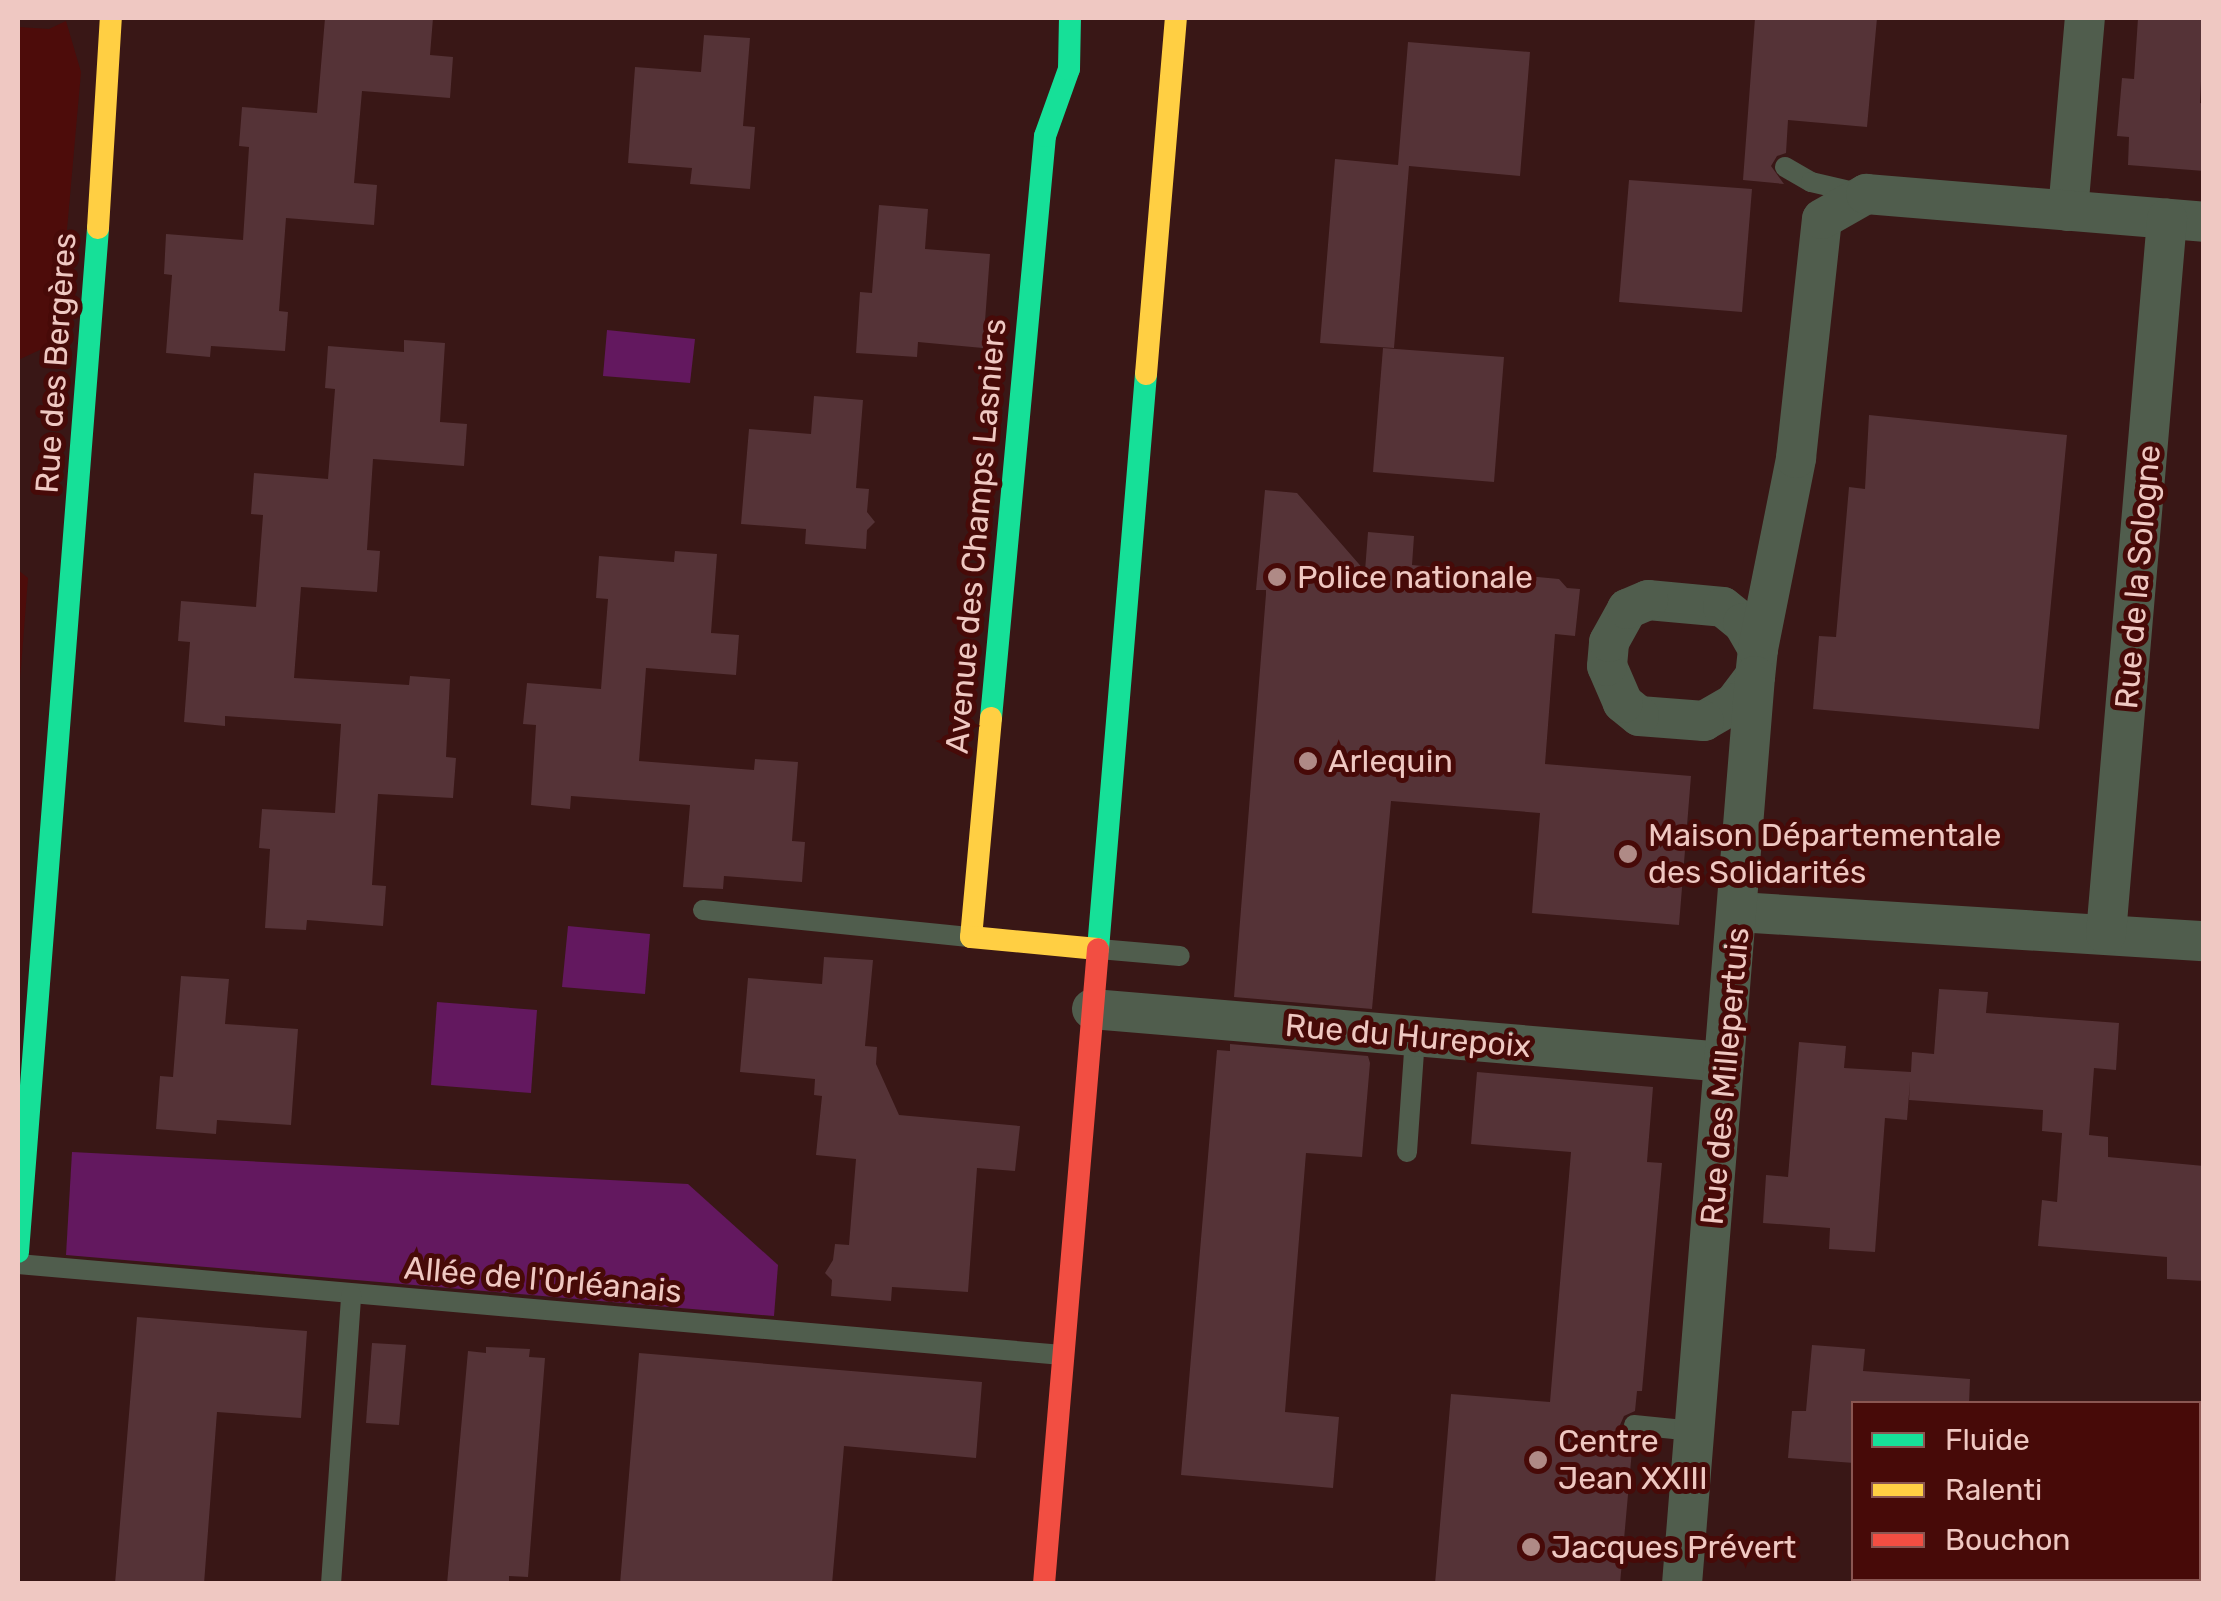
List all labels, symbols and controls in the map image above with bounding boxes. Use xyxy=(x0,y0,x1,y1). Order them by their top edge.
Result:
street label: Rue des Bergères xyxy=(28,231,84,495)
street label: Avenue des Champs Lasniers xyxy=(938,317,1014,755)
street label: Rue de la Sologne xyxy=(2107,443,2169,711)
place label: Police nationale xyxy=(1297,558,1533,596)
marker: Police nationale xyxy=(1266,566,1288,588)
place label: Arlequin xyxy=(1328,742,1453,780)
marker: Arlequin xyxy=(1297,750,1319,772)
place label: Maison Départementale des Solidarités xyxy=(1648,817,2001,892)
marker: Maison Départementale des Solidarités xyxy=(1617,843,1639,865)
street label: Rue des Millepertuis xyxy=(1693,926,1757,1226)
street label: Rue du Hurepoix xyxy=(1284,1006,1532,1066)
street label: Allée de l'Orléanais xyxy=(403,1249,683,1311)
legend xyxy=(1851,1401,2201,1581)
text: Fluide xyxy=(1945,1422,2030,1458)
place label: Centre Jean XXIII xyxy=(1558,1423,1708,1498)
marker: Centre Jean XXIII xyxy=(1527,1449,1549,1471)
text: Ralenti xyxy=(1945,1472,2042,1508)
text: Bouchon xyxy=(1945,1522,2071,1558)
place label: Jacques Prévert xyxy=(1551,1528,1796,1566)
marker: Jacques Prévert xyxy=(1520,1536,1542,1558)

